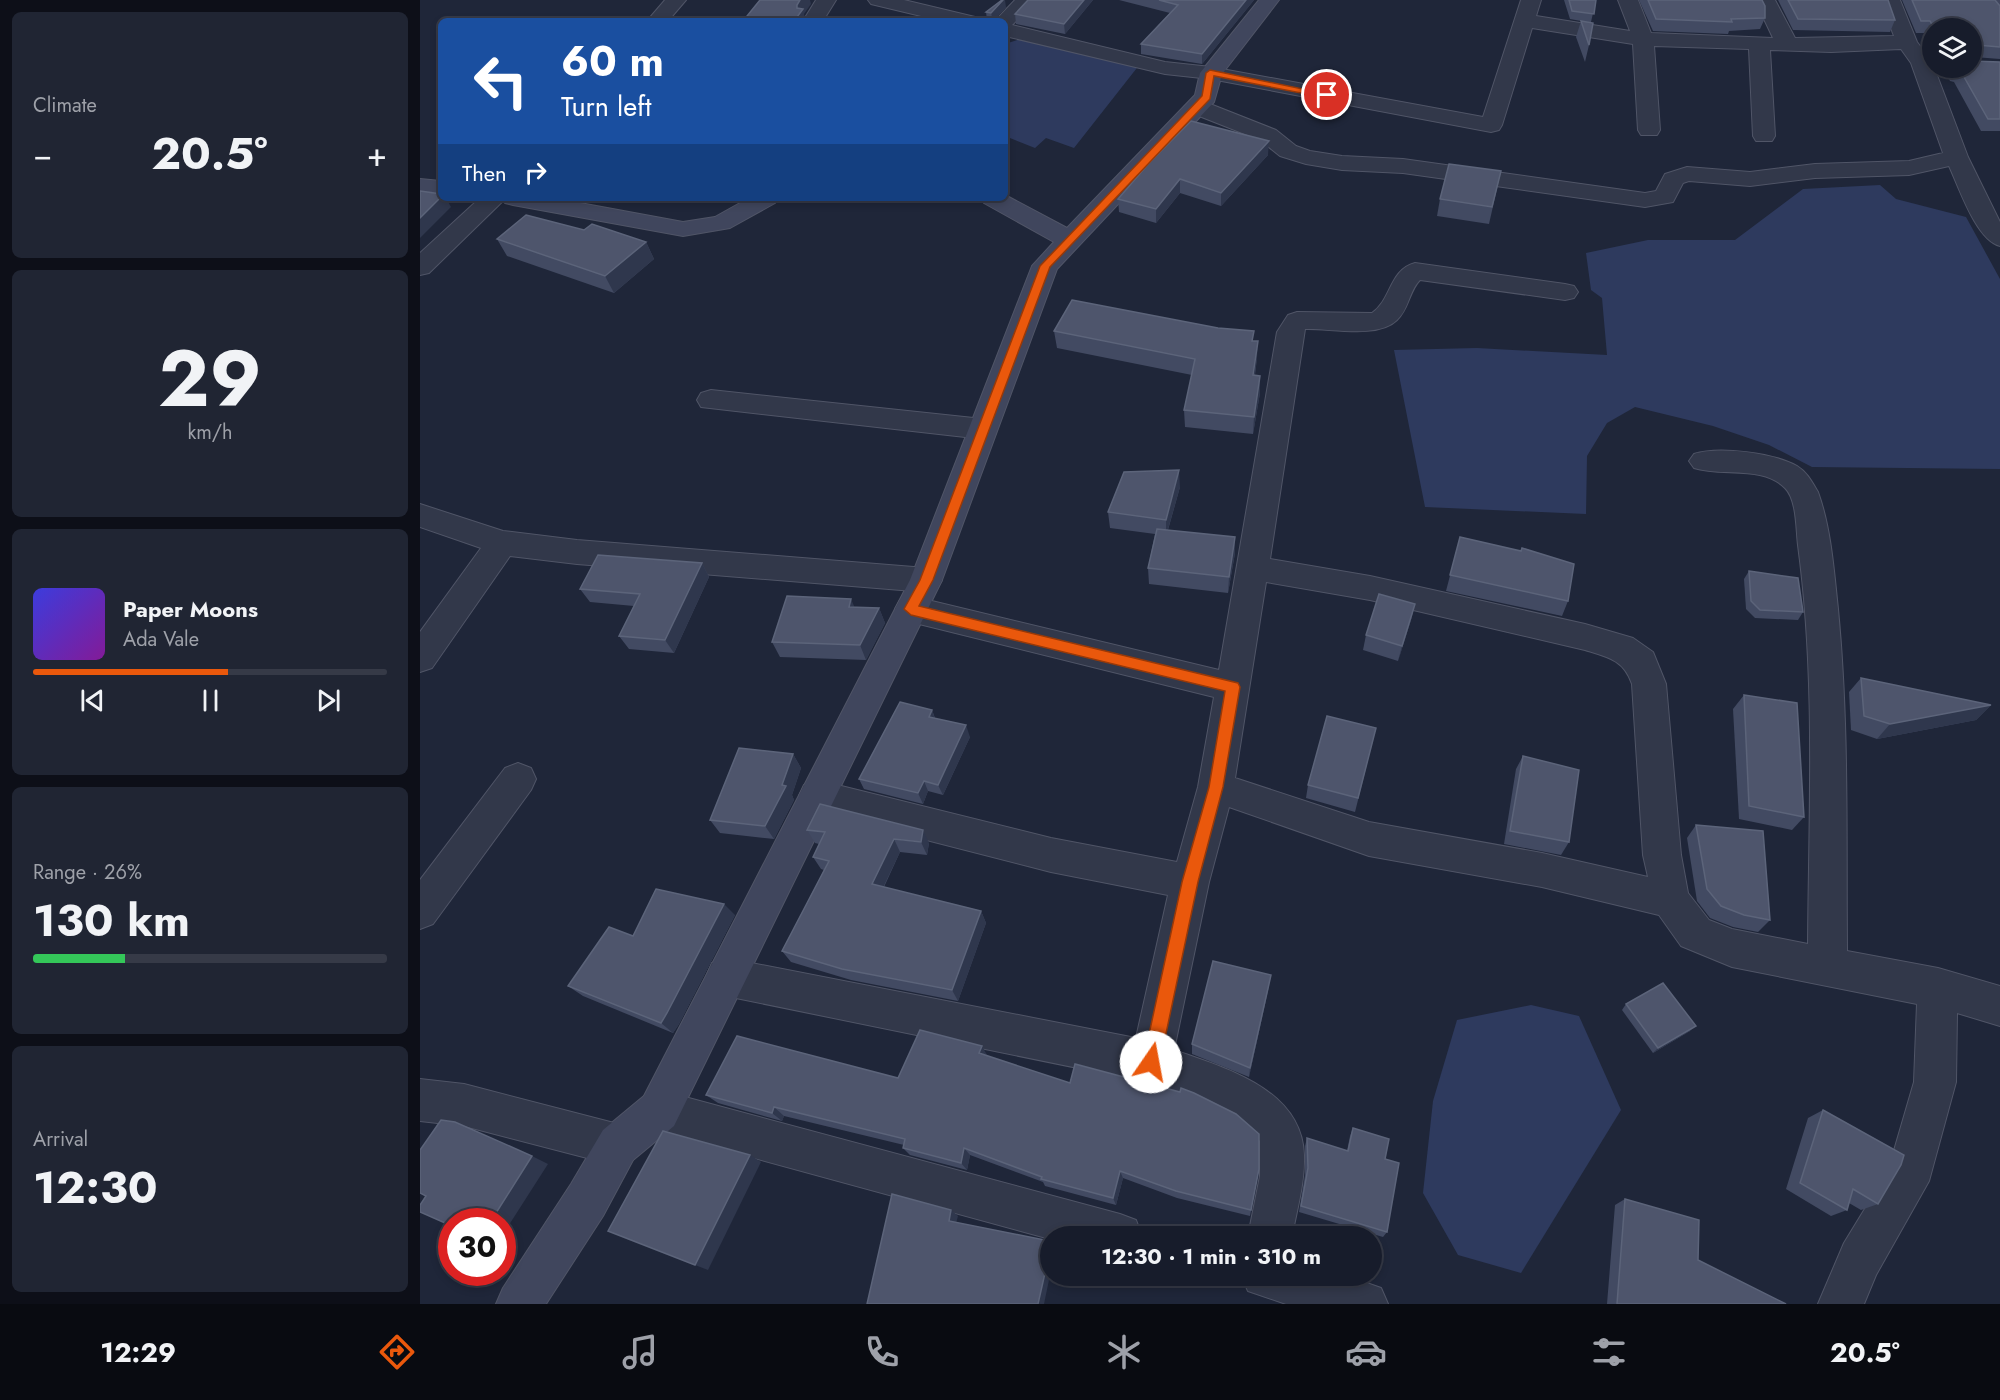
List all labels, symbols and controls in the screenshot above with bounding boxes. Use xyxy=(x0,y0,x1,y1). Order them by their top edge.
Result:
map controls xyxy=(1922,18,1982,78)
button: layers xyxy=(1922,18,1982,78)
text: 60 m xyxy=(561,31,664,92)
icon: left xyxy=(462,42,540,120)
pin xyxy=(1301,69,1352,120)
icon: arrive xyxy=(1310,78,1343,111)
text: Turn left xyxy=(561,87,651,126)
text: Climate xyxy=(33,91,97,120)
text: 20.5° xyxy=(151,121,268,186)
text: − xyxy=(33,131,52,178)
text: + xyxy=(367,131,387,178)
icon: right xyxy=(519,156,552,189)
text: Then xyxy=(462,157,507,189)
text: 29 xyxy=(158,323,262,435)
text: km/h xyxy=(187,418,233,447)
text: Paper Moons xyxy=(123,593,258,625)
text: Ada Vale xyxy=(123,625,199,654)
icon: previous xyxy=(76,684,109,717)
icon: pause xyxy=(194,684,227,717)
icon: next xyxy=(312,684,345,717)
text: Range · 26% xyxy=(33,858,142,887)
text: 130 km xyxy=(33,888,190,953)
position arrow xyxy=(1119,1030,1183,1094)
text: Arrival xyxy=(33,1125,88,1154)
text: 12:30 xyxy=(33,1155,158,1220)
speed limit sign: 30 xyxy=(438,1208,516,1286)
text: 12:30 · 1 min · 310 m xyxy=(1101,1240,1321,1272)
icon: directions xyxy=(376,1331,418,1373)
icon: music xyxy=(619,1331,661,1373)
icon: phone xyxy=(861,1331,903,1373)
icon: climate xyxy=(1103,1331,1145,1373)
icon: car xyxy=(1345,1331,1387,1373)
icon: filters xyxy=(1588,1331,1630,1373)
text: 12:29 xyxy=(100,1333,176,1372)
text: 20.5° xyxy=(1830,1333,1900,1372)

